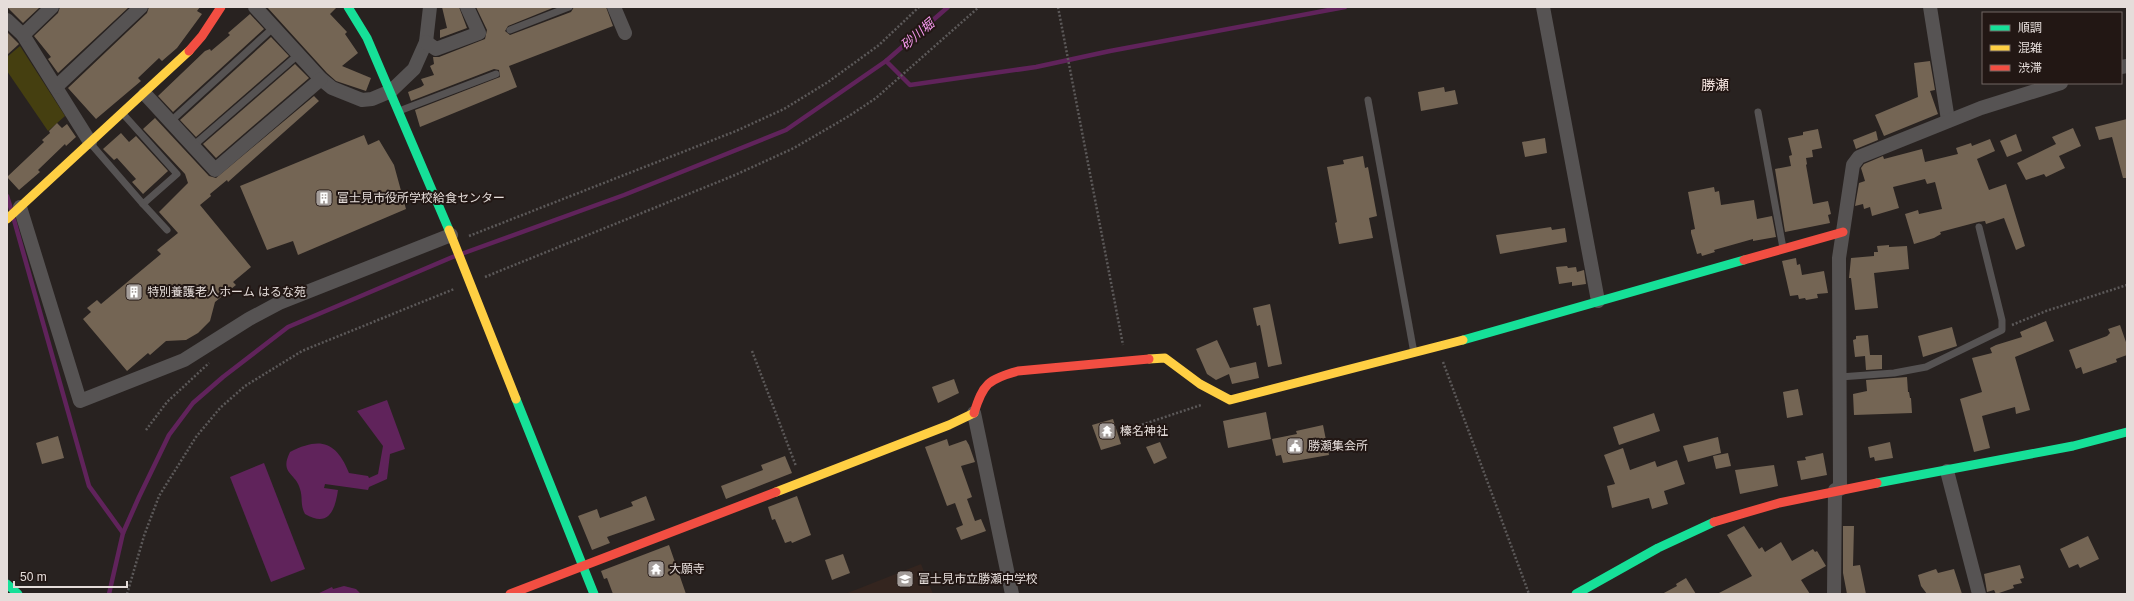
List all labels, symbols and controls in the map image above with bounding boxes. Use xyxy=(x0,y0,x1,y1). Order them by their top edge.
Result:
legend xyxy=(1982,12,2122,84)
water label: 砂川堀 xyxy=(898,15,938,53)
text: 順調 xyxy=(2018,21,2042,35)
text: 混雑 xyxy=(2018,41,2042,55)
text: 渋滞 xyxy=(2018,61,2042,75)
district label: 勝瀬 xyxy=(1701,77,1729,93)
building icon: 富士見市役所学校給食センター xyxy=(314,188,334,208)
place label: 富士見市役所学校給食センター xyxy=(337,191,505,205)
building icon: 特別養護老人ホーム はるな苑 xyxy=(124,282,144,302)
place label: 特別養護老人ホーム はるな苑 xyxy=(147,285,306,299)
temple icon: 榛名神社 xyxy=(1097,421,1117,441)
place label: 榛名神社 xyxy=(1120,424,1168,438)
public building icon: 勝瀬集会所 xyxy=(1285,436,1305,456)
place label: 勝瀬集会所 xyxy=(1308,439,1368,453)
temple icon: 大願寺 xyxy=(646,559,666,579)
place label: 大願寺 xyxy=(669,562,705,576)
scale bar xyxy=(14,563,127,589)
school or university icon: 富士見市立勝瀬中学校 xyxy=(895,569,915,589)
text: 50 m xyxy=(20,570,47,584)
place label: 富士見市立勝瀬中学校 xyxy=(918,572,1038,586)

